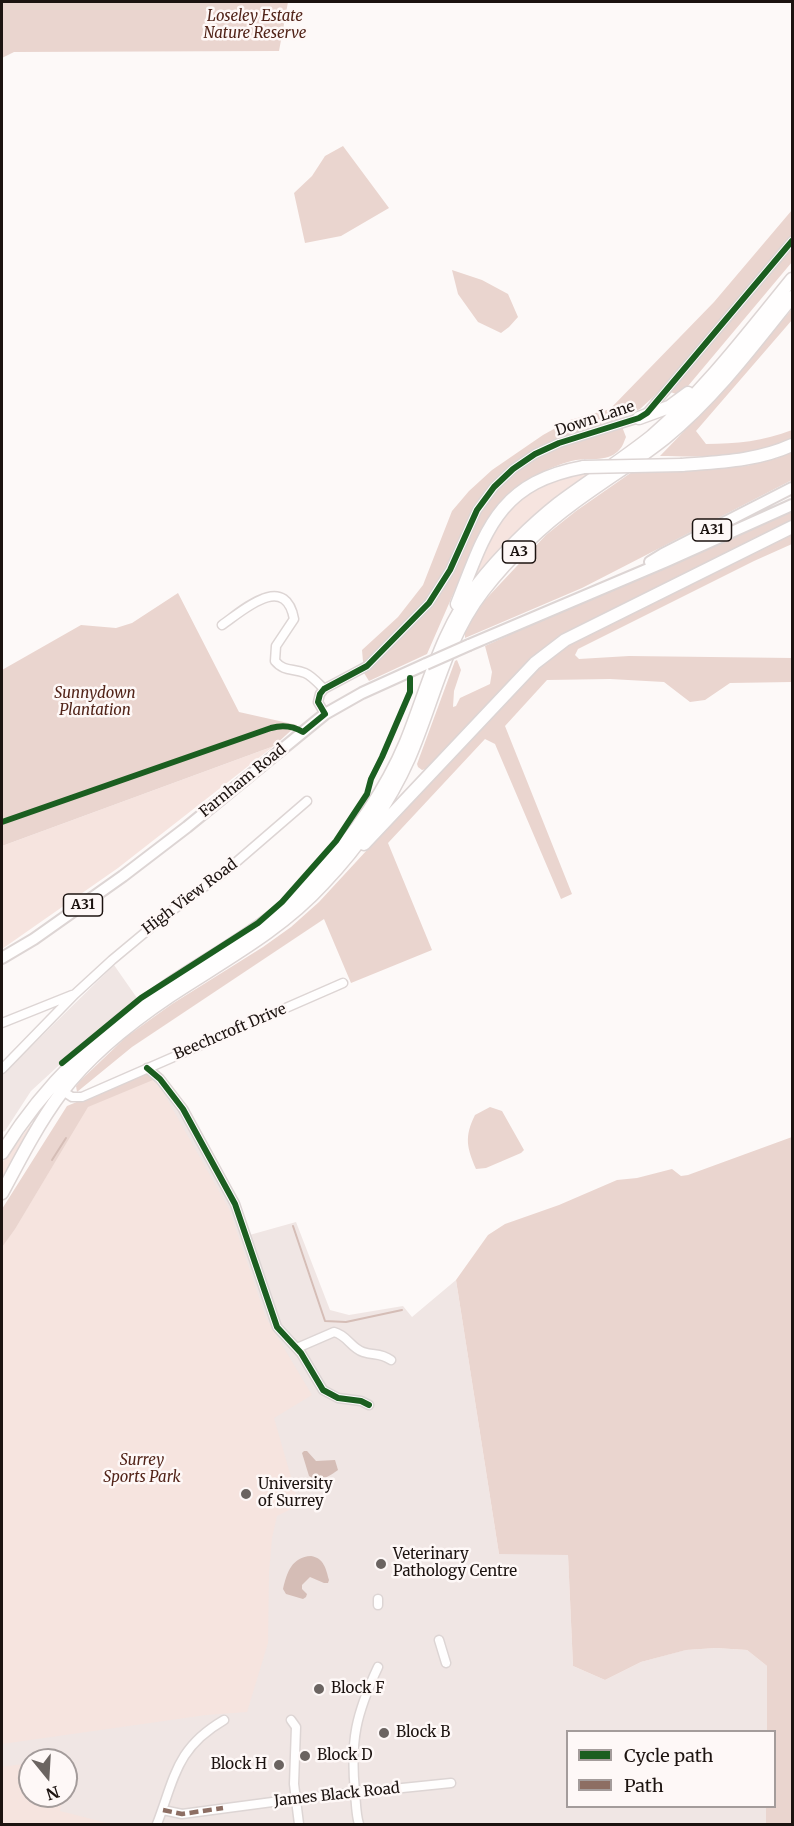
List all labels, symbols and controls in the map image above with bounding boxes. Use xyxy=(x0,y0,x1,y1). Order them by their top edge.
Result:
park label: Loseley Estate Nature Reserve xyxy=(203,8,307,43)
street label: Down Lane xyxy=(553,398,637,440)
road number: A31 xyxy=(692,519,732,541)
road number: A3 xyxy=(502,541,536,563)
park label: Sunnydown Plantation xyxy=(54,685,136,720)
street label: Farnham Road xyxy=(196,741,290,821)
street label: High View Road xyxy=(139,855,241,939)
road number: A31 xyxy=(64,894,103,916)
street label: Beechcroft Drive xyxy=(171,1000,289,1064)
park label: Surrey Sports Park xyxy=(103,1452,181,1487)
place label: University of Surrey xyxy=(258,1476,333,1511)
marker: University of Surrey xyxy=(239,1487,253,1501)
place label: Veterinary Pathology Centre xyxy=(393,1546,517,1581)
marker: Veterinary Pathology Centre xyxy=(374,1557,388,1571)
place label: Block F xyxy=(331,1680,384,1698)
marker: Block F xyxy=(312,1682,326,1696)
place label: Block B xyxy=(396,1724,450,1742)
marker: Block B xyxy=(377,1726,391,1740)
legend xyxy=(566,1730,776,1808)
text: Cycle path xyxy=(624,1744,713,1767)
place label: Block D xyxy=(317,1747,372,1765)
north arrow xyxy=(18,1748,78,1808)
marker: Block D xyxy=(298,1749,312,1763)
place label: Block H xyxy=(211,1756,267,1774)
marker: Block H xyxy=(272,1758,286,1772)
text: Path xyxy=(624,1774,664,1797)
street label: James Black Road xyxy=(273,1779,401,1811)
text: N xyxy=(44,1782,62,1805)

